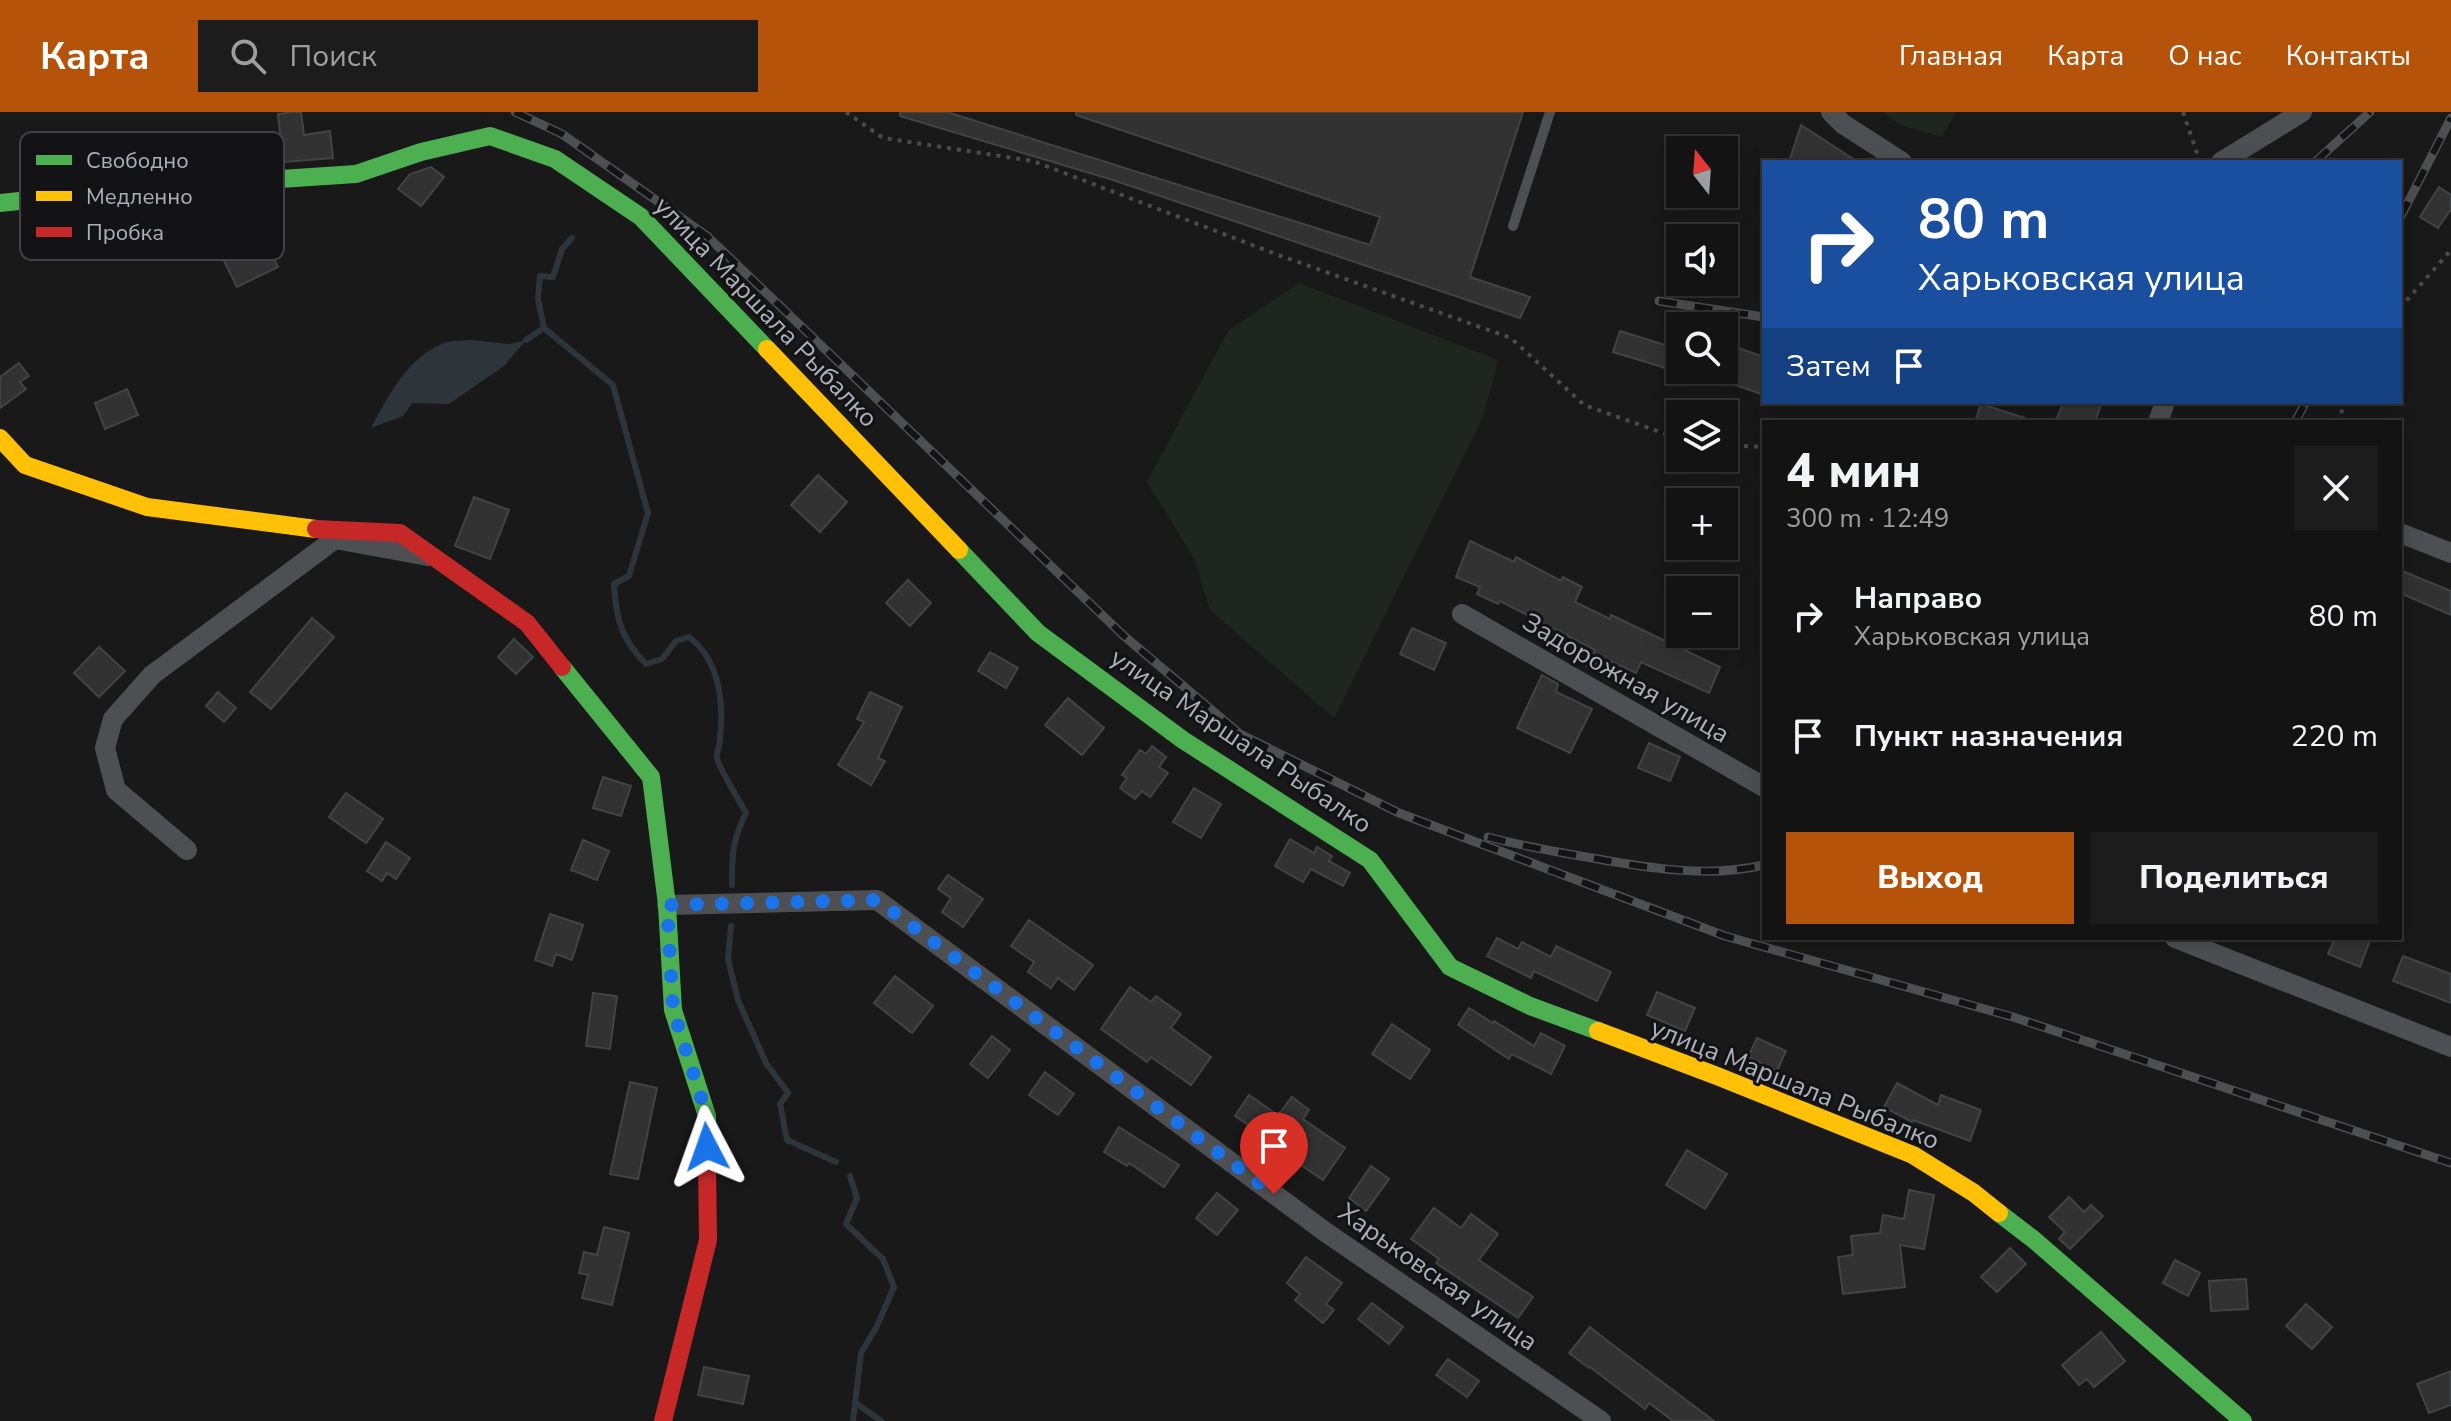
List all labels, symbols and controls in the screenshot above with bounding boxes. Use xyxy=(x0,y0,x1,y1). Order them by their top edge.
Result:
search box xyxy=(198,20,758,92)
text: Карта xyxy=(40,31,150,82)
icon: search xyxy=(226,34,270,78)
text: Поиск xyxy=(290,36,377,77)
text: Главная xyxy=(1899,37,2003,75)
text: Карта xyxy=(2047,37,2124,75)
text: О нас xyxy=(2168,37,2242,75)
text: Контакты xyxy=(2286,37,2411,75)
legend xyxy=(20,132,284,260)
north arrow xyxy=(1666,136,1738,208)
map controls xyxy=(1666,136,1738,648)
text: Свободно xyxy=(86,146,189,176)
text: 80 m xyxy=(1918,181,2049,258)
text: Медленно xyxy=(86,182,193,212)
street label: улица Маршала Рыбалко xyxy=(646,189,886,435)
icon: right xyxy=(1786,192,1890,296)
text: Пробка xyxy=(86,218,164,248)
button: sound xyxy=(1666,224,1738,296)
text: Харьковская улица xyxy=(1918,254,2245,303)
button: search xyxy=(1666,312,1738,384)
icon: arrive xyxy=(1887,344,1931,388)
text: Затем xyxy=(1786,346,1871,387)
button: layers xyxy=(1666,400,1738,472)
text: 4 мин xyxy=(1786,438,1921,504)
button: close xyxy=(2294,446,2378,530)
button: + xyxy=(1666,488,1738,560)
text: 300 m · 12:49 xyxy=(1786,501,1949,536)
button: − xyxy=(1666,576,1738,648)
text: Направо xyxy=(1854,578,1982,619)
icon: right xyxy=(1786,594,1830,638)
text: 80 m xyxy=(2309,596,2378,637)
street label: Задорожная улица xyxy=(1516,604,1736,752)
text: Харьковская улица xyxy=(1854,619,2090,654)
street label: улица Маршала Рыбалко xyxy=(1103,640,1379,842)
icon: arrive xyxy=(1786,714,1830,758)
text: Пункт назначения xyxy=(1854,716,2123,757)
text: 220 m xyxy=(2291,716,2378,757)
button: Выход xyxy=(1786,832,2074,924)
button: Поделиться xyxy=(2090,832,2378,924)
street label: улица Маршала Рыбалко xyxy=(1645,1010,1945,1158)
position arrow xyxy=(665,1105,749,1189)
pin xyxy=(1240,1112,1308,1194)
icon: arrive xyxy=(1252,1124,1296,1168)
street label: Харьковская улица xyxy=(1331,1195,1545,1359)

